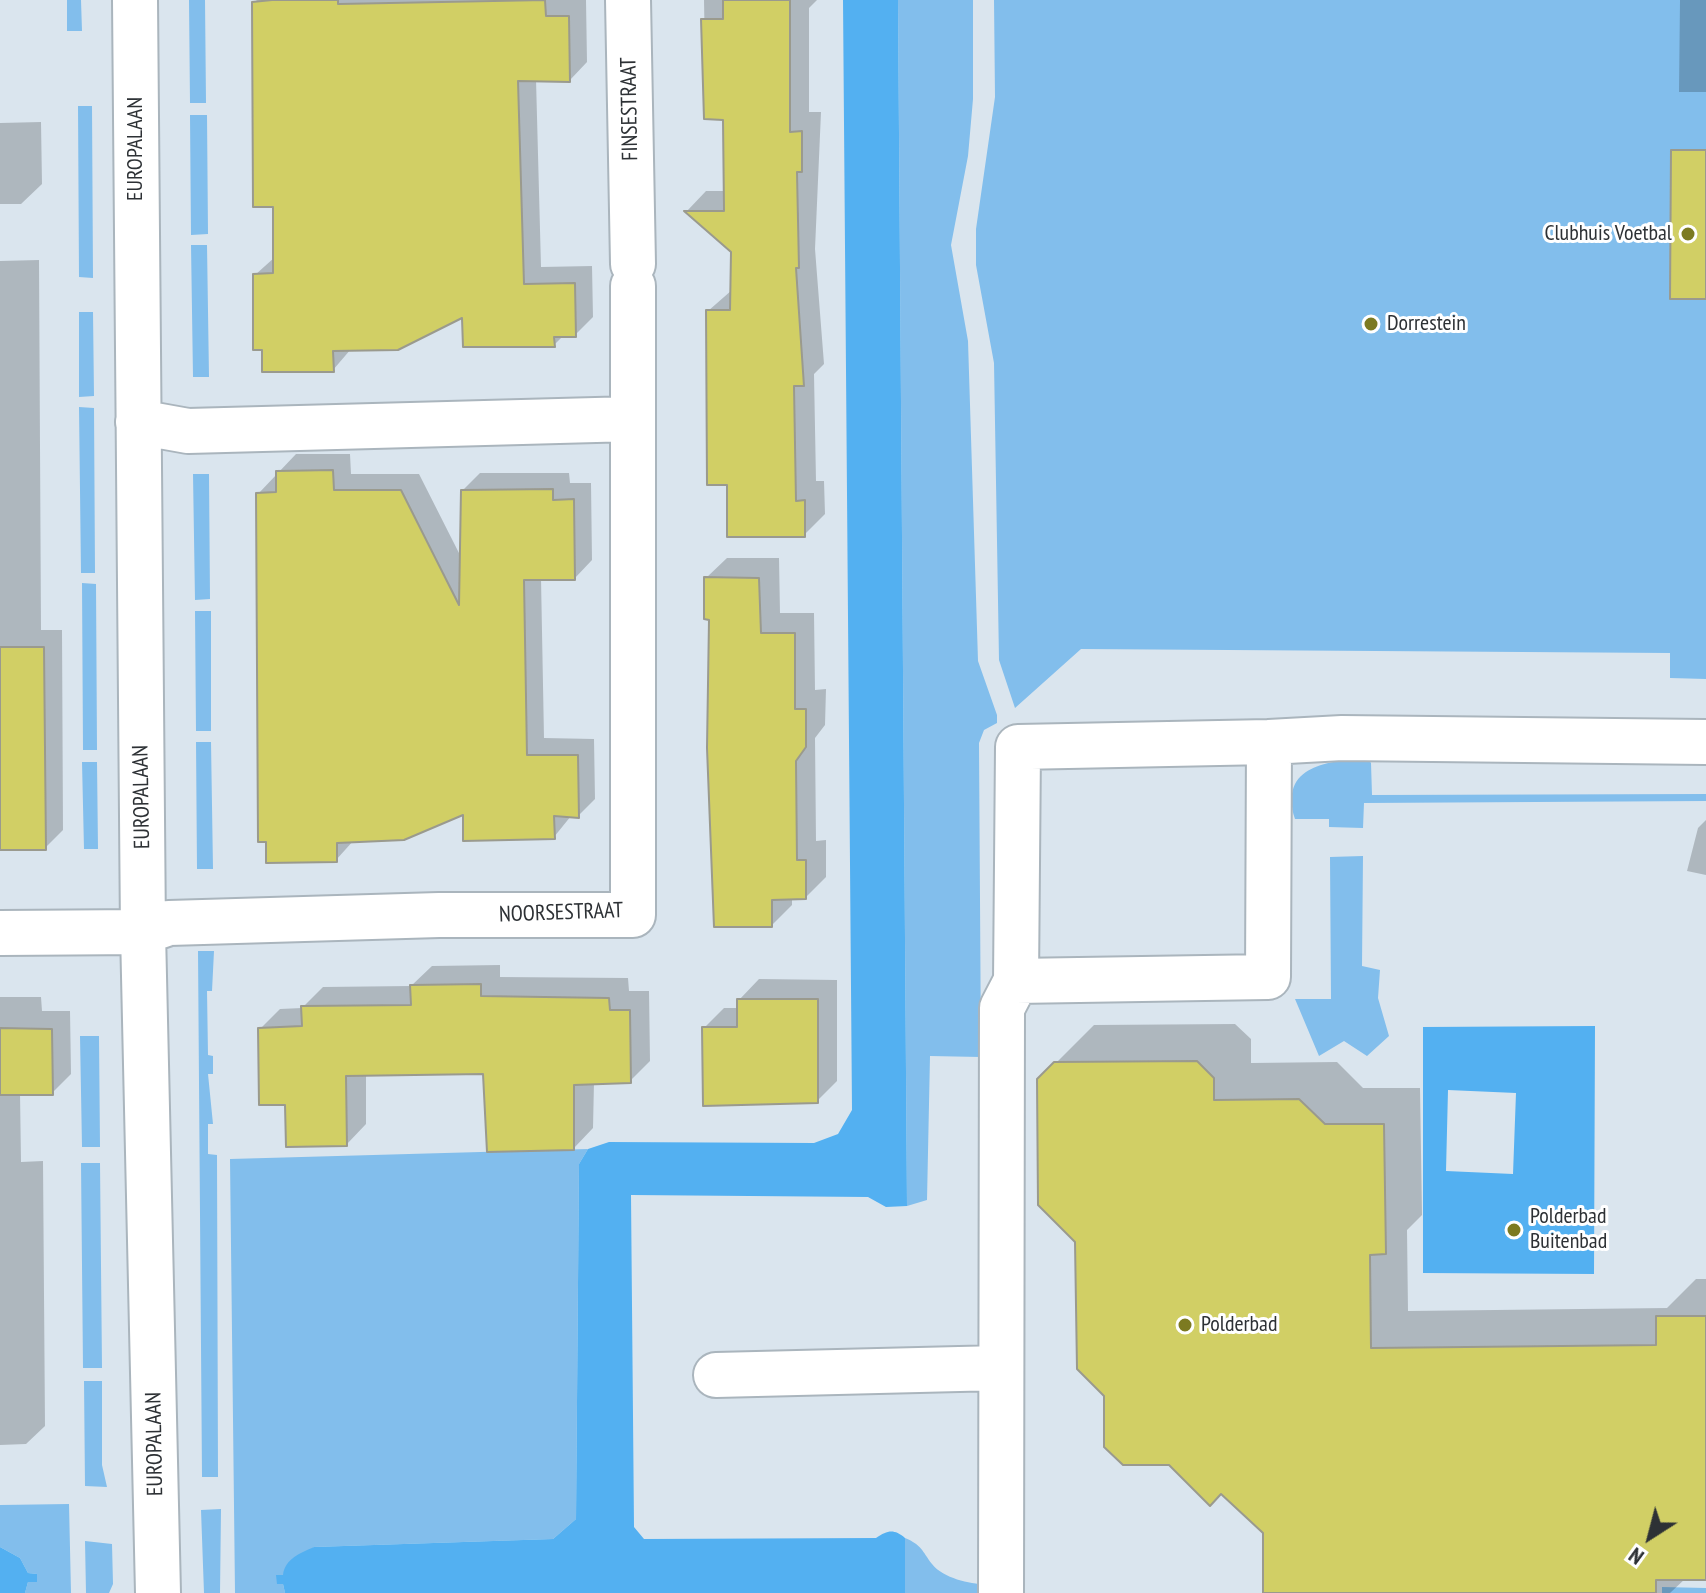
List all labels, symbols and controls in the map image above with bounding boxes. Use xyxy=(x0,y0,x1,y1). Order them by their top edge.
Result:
street label: FINSESTRAAT xyxy=(616,57,644,161)
street label: EUROPALAAN xyxy=(123,97,149,201)
place label: Clubhuis Voetbal xyxy=(1544,221,1672,247)
marker: Clubhuis Voetbal xyxy=(1679,225,1697,243)
place label: Dorrestein xyxy=(1387,311,1466,337)
marker: Dorrestein xyxy=(1362,315,1380,333)
street label: EUROPALAAN xyxy=(128,745,156,849)
street label: NOORSESTRAAT xyxy=(499,898,623,928)
place label: Polderbad Buitenbad xyxy=(1530,1204,1607,1256)
marker: Polderbad Buitenbad xyxy=(1505,1221,1523,1239)
place label: Polderbad xyxy=(1201,1312,1277,1338)
marker: Polderbad xyxy=(1176,1316,1194,1334)
street label: EUROPALAAN xyxy=(141,1392,169,1496)
north arrow xyxy=(1610,1497,1690,1577)
text: N xyxy=(1623,1542,1649,1571)

